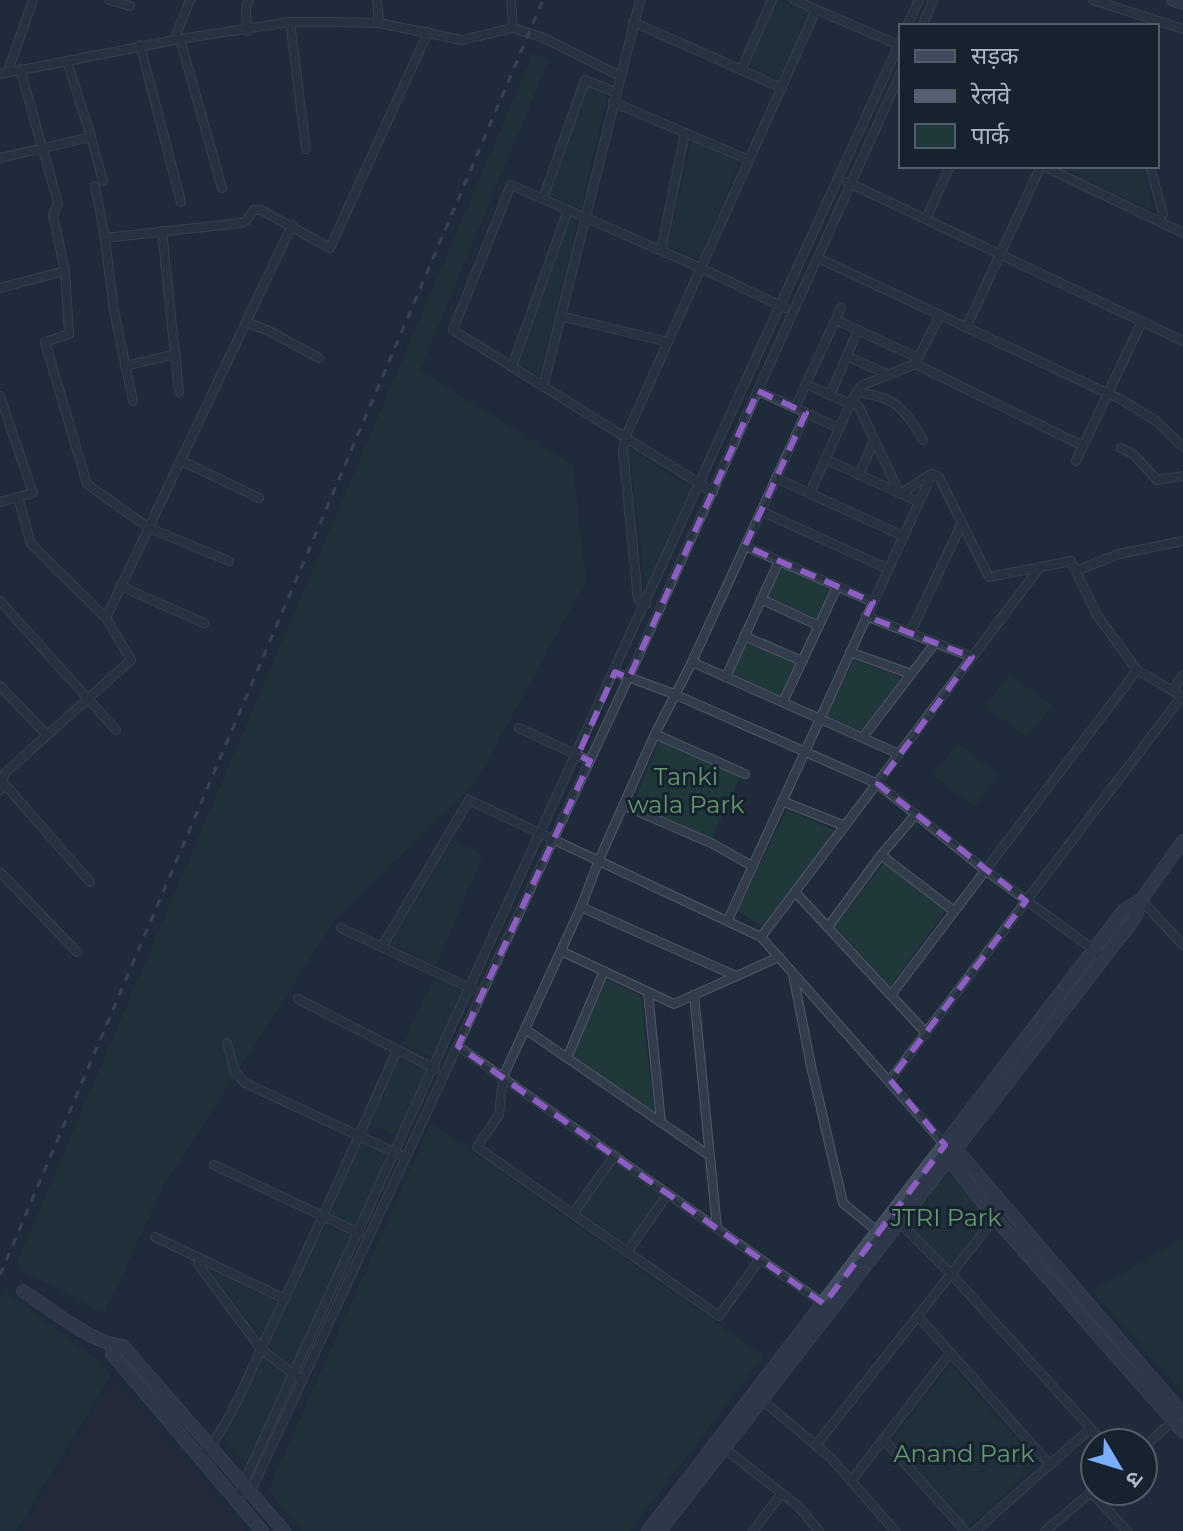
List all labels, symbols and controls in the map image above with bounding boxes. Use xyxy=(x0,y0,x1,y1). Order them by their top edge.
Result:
legend xyxy=(899,24,1159,168)
text: सड़क xyxy=(971,41,1019,70)
text: रेलवे xyxy=(970,81,1011,110)
text: पार्क xyxy=(971,121,1010,150)
park label: Tanki wala Park xyxy=(628,762,745,819)
park label: JTRI Park xyxy=(889,1203,1002,1232)
north arrow xyxy=(1079,1427,1159,1507)
park label: Anand Park xyxy=(893,1439,1035,1468)
text: उ xyxy=(1119,1466,1149,1493)

